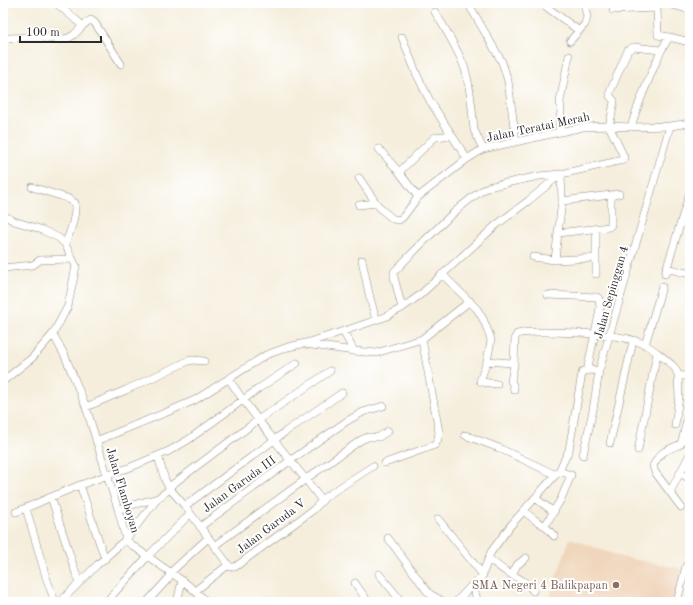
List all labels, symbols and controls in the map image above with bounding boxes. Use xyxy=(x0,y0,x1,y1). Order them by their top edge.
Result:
scale bar xyxy=(20,18,101,44)
text: 100 m xyxy=(26,27,60,39)
street label: Jalan Teratai Merah xyxy=(486,111,591,145)
street label: Jalan Sepinggan 4 xyxy=(593,244,631,340)
street label: Jalan Flamboyan xyxy=(103,446,141,535)
street label: Jalan Garuda III xyxy=(201,454,279,515)
street label: Jalan Garuda V xyxy=(235,497,308,556)
place label: SMA Negeri 4 Balikpapan xyxy=(472,580,609,592)
marker: SMA Negeri 4 Balikpapan xyxy=(611,580,621,590)

